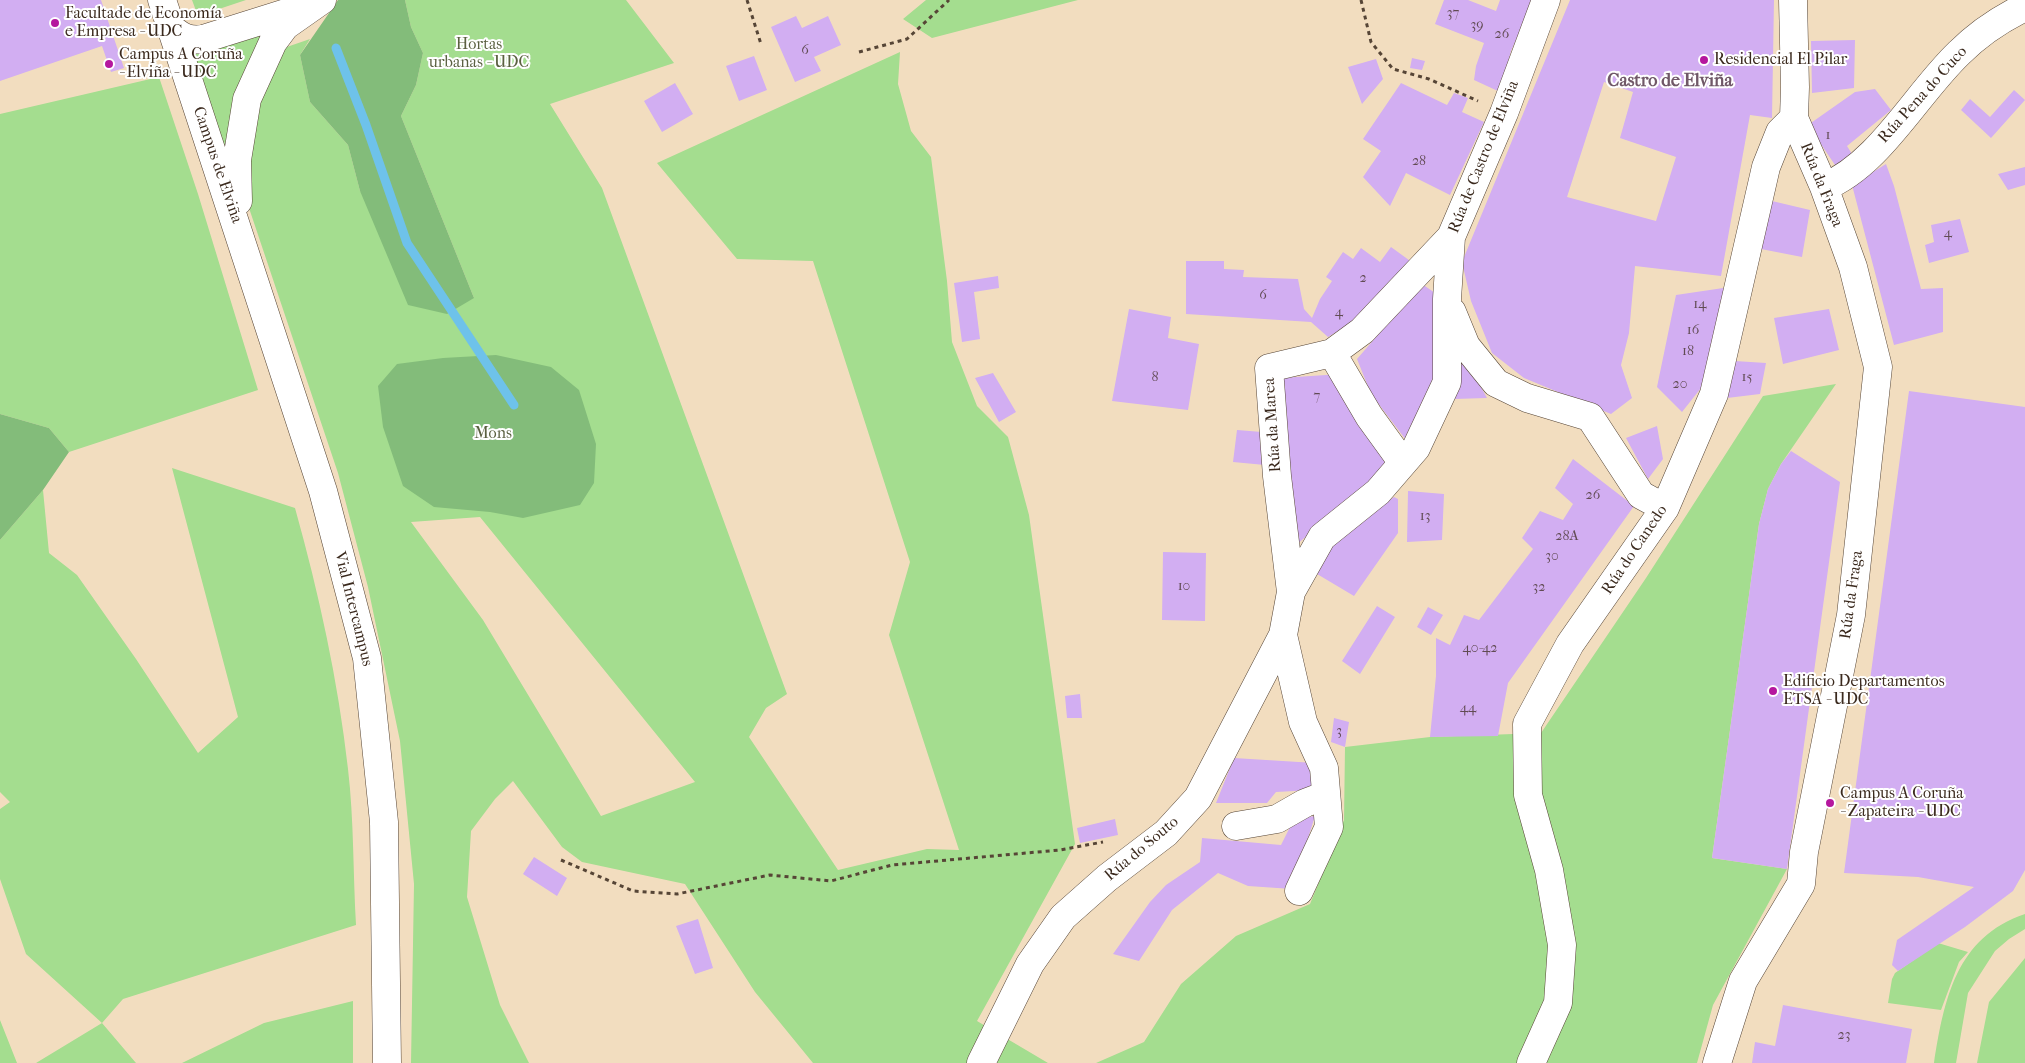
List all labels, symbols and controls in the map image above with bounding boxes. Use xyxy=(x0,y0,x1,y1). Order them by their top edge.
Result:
place label: Facultade de Economía e Empresa - UDC xyxy=(65,4,222,42)
house number: 37 xyxy=(1447,6,1459,22)
marker: Facultade de Economía e Empresa - UDC xyxy=(49,17,61,29)
house number: 39 xyxy=(1470,18,1484,34)
house number: 26 xyxy=(1495,27,1509,43)
park label: Hortas urbanas - UDC xyxy=(429,35,529,73)
house number: 6 xyxy=(801,43,809,59)
street label: Rúa Pena do Cuco xyxy=(1874,43,1972,147)
place label: Campus A Coruña - Elviña - UDC xyxy=(119,45,243,83)
place label: Residencial El Pilar xyxy=(1714,50,1847,70)
marker: Residencial El Pilar xyxy=(1698,54,1710,66)
marker: Campus A Coruña - Elviña - UDC xyxy=(103,58,115,70)
district label: Castro de Elviña xyxy=(1607,71,1733,93)
street label: Rúa de Castro de Elviña xyxy=(1445,78,1523,236)
street label: Campus de Elviña xyxy=(188,104,246,226)
house number: 1 xyxy=(1826,128,1830,144)
street label: Rúa da Fraga xyxy=(1795,140,1847,230)
house number: 28 xyxy=(1412,154,1426,170)
house number: 4 xyxy=(1944,226,1952,242)
house number: 2 xyxy=(1359,271,1367,287)
house number: 6 xyxy=(1259,288,1267,304)
house number: 14 xyxy=(1693,297,1707,313)
house number: 4 xyxy=(1335,305,1343,321)
house number: 16 xyxy=(1687,323,1699,339)
house number: 18 xyxy=(1682,344,1694,360)
house number: 8 xyxy=(1151,370,1159,386)
house number: 15 xyxy=(1742,370,1752,386)
street label: Rúa da Marea xyxy=(1260,377,1286,473)
house number: 20 xyxy=(1673,377,1687,393)
house number: 7 xyxy=(1314,389,1320,405)
park label: Mons xyxy=(474,424,512,444)
house number: 26 xyxy=(1586,488,1600,504)
street label: Rúa do Canedo xyxy=(1598,502,1672,598)
house number: 13 xyxy=(1420,509,1430,525)
house number: 28A xyxy=(1555,529,1579,545)
house number: 30 xyxy=(1545,549,1559,565)
street label: Rúa da Fraga xyxy=(1836,549,1868,641)
street label: Vial Intercampus xyxy=(329,550,377,668)
house number: 10 xyxy=(1178,579,1190,595)
house number: 32 xyxy=(1533,580,1545,596)
house number: 40-42 xyxy=(1462,641,1498,657)
place label: Edificio Departamentos ETSA - UDC xyxy=(1783,672,1945,710)
marker: Edificio Departamentos ETSA - UDC xyxy=(1767,685,1779,697)
house number: 44 xyxy=(1460,701,1476,717)
house number: 3 xyxy=(1336,724,1342,740)
place label: Campus A Coruña - Zapateira - UDC xyxy=(1840,784,1964,822)
marker: Campus A Coruña - Zapateira - UDC xyxy=(1824,797,1836,809)
street label: Rúa do Souto xyxy=(1101,813,1183,885)
house number: 23 xyxy=(1838,1028,1850,1044)

